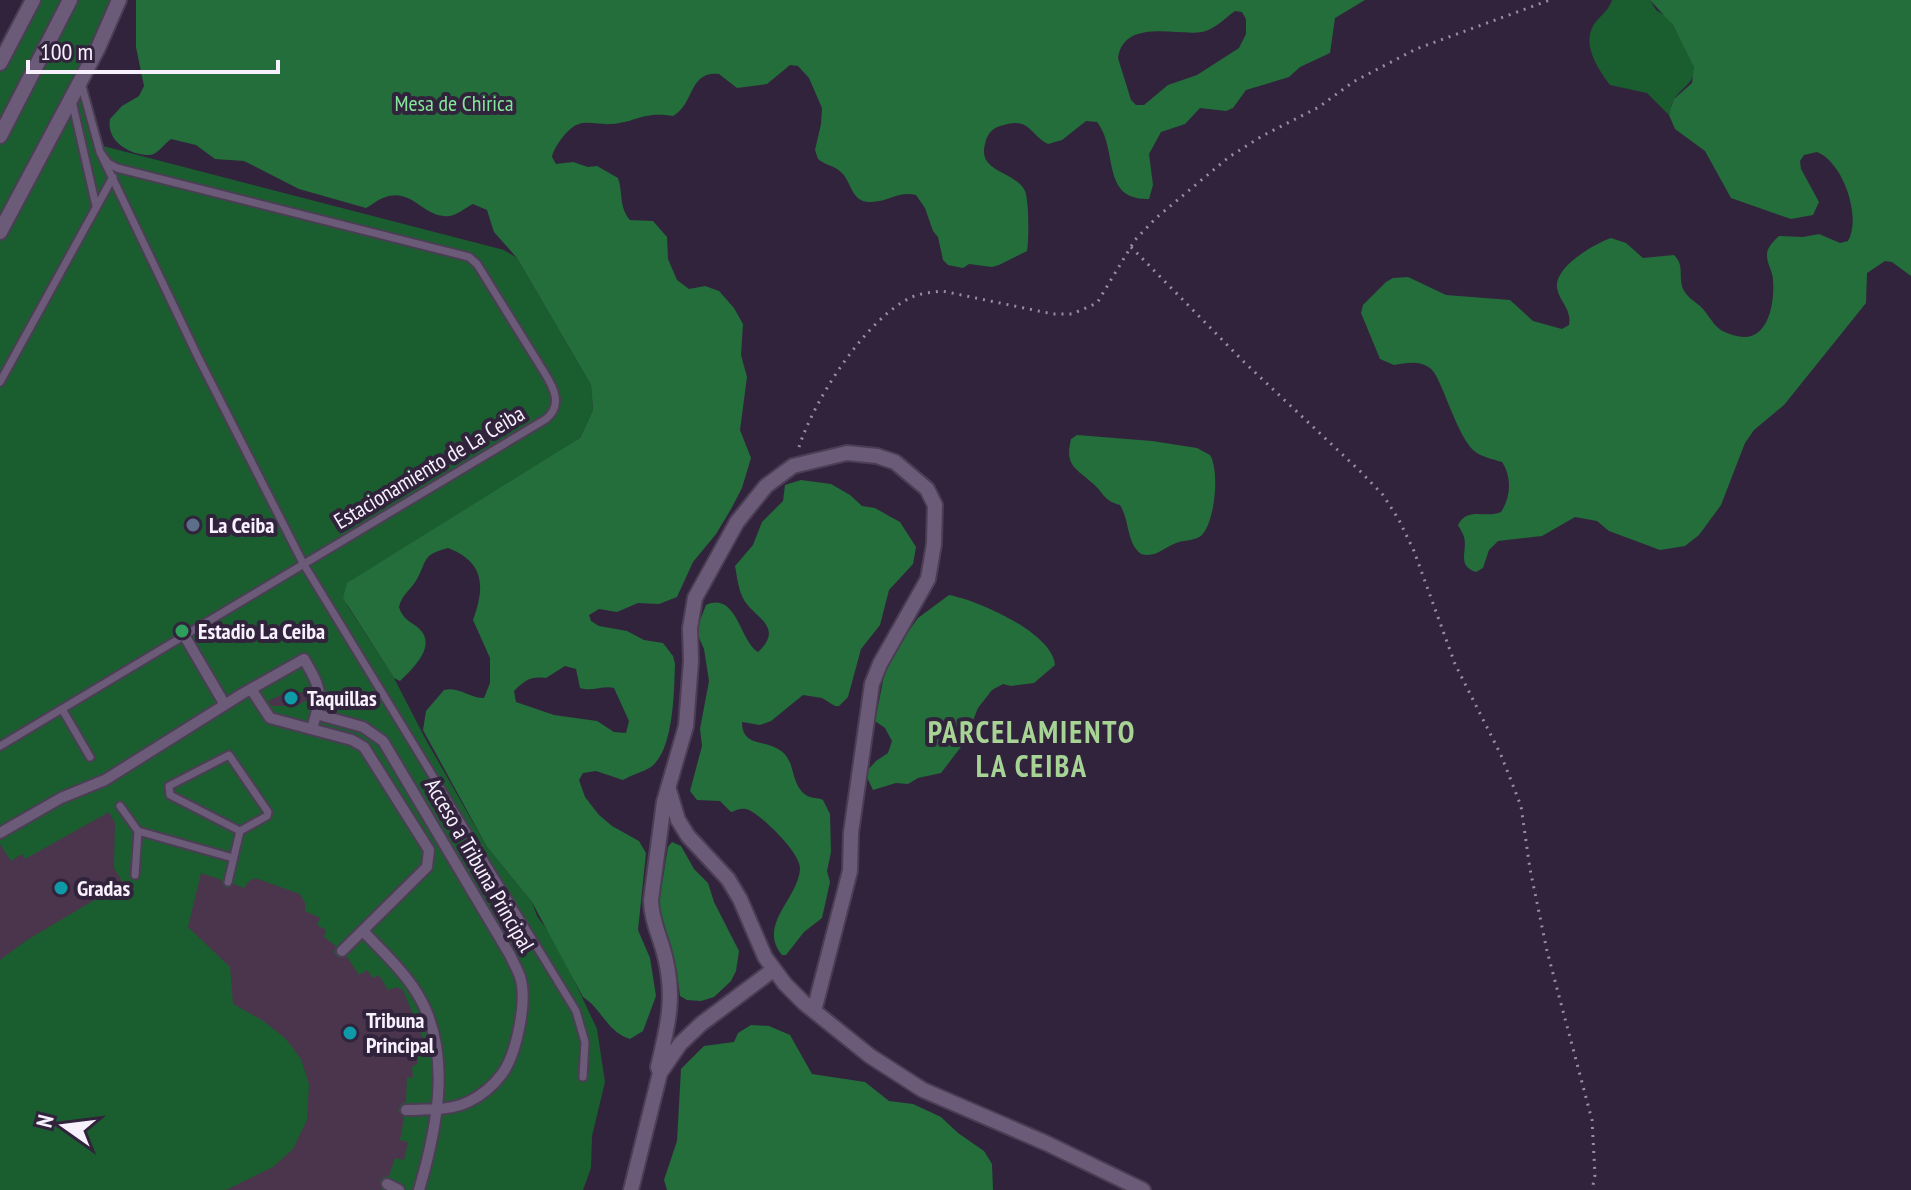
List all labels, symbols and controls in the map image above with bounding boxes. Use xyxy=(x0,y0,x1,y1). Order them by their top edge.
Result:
scale bar xyxy=(28,24,278,74)
text: 100 m xyxy=(40,36,93,67)
park label: Mesa de Chirica xyxy=(394,89,514,117)
street label: Estacionamiento de La Ceiba xyxy=(329,399,529,535)
place label: La Ceiba xyxy=(209,511,274,539)
marker: La Ceiba xyxy=(184,516,202,534)
place label: Estadio La Ceiba xyxy=(198,617,325,645)
marker: Estadio La Ceiba xyxy=(173,622,191,640)
place label: Taquillas xyxy=(307,684,377,712)
marker: Taquillas xyxy=(282,689,300,707)
district label: PARCELAMIENTO LA CEIBA xyxy=(928,712,1136,785)
street label: Acceso a Tribuna Principal xyxy=(419,773,541,957)
place label: Gradas xyxy=(77,874,130,902)
marker: Gradas xyxy=(52,879,70,897)
place label: Tribuna Principal xyxy=(366,1006,435,1059)
marker: Tribuna Principal xyxy=(341,1024,359,1042)
north arrow xyxy=(24,1086,104,1166)
text: N xyxy=(30,1112,60,1130)

